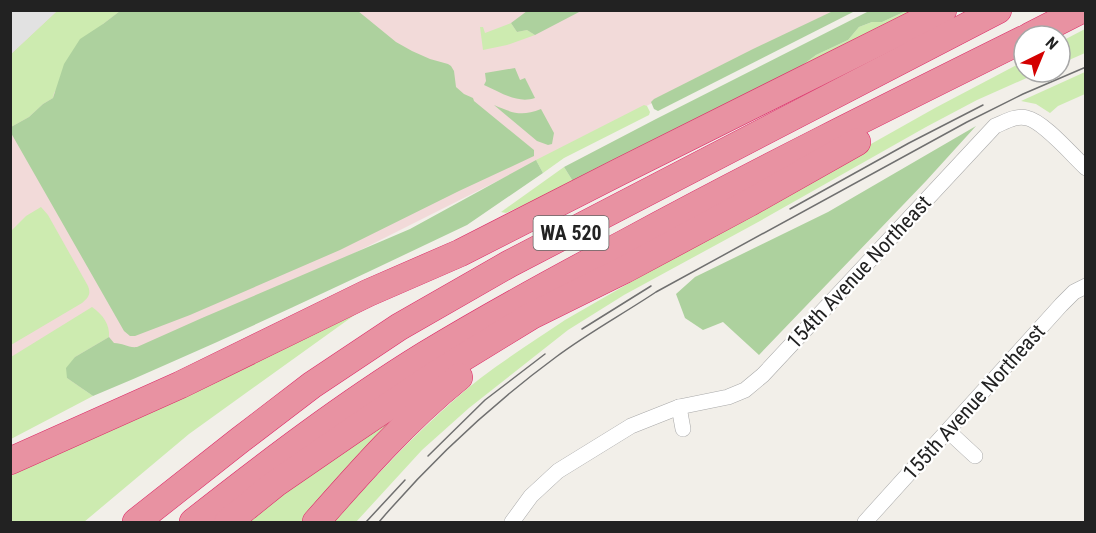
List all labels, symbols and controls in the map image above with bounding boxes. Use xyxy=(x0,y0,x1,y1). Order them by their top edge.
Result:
north arrow xyxy=(1012,24,1072,84)
text: N xyxy=(1042,33,1062,54)
street label: 154th Avenue Northeast xyxy=(782,191,936,353)
road number: WA 520 xyxy=(534,216,608,250)
street label: 155th Avenue Northeast xyxy=(898,320,1050,484)

